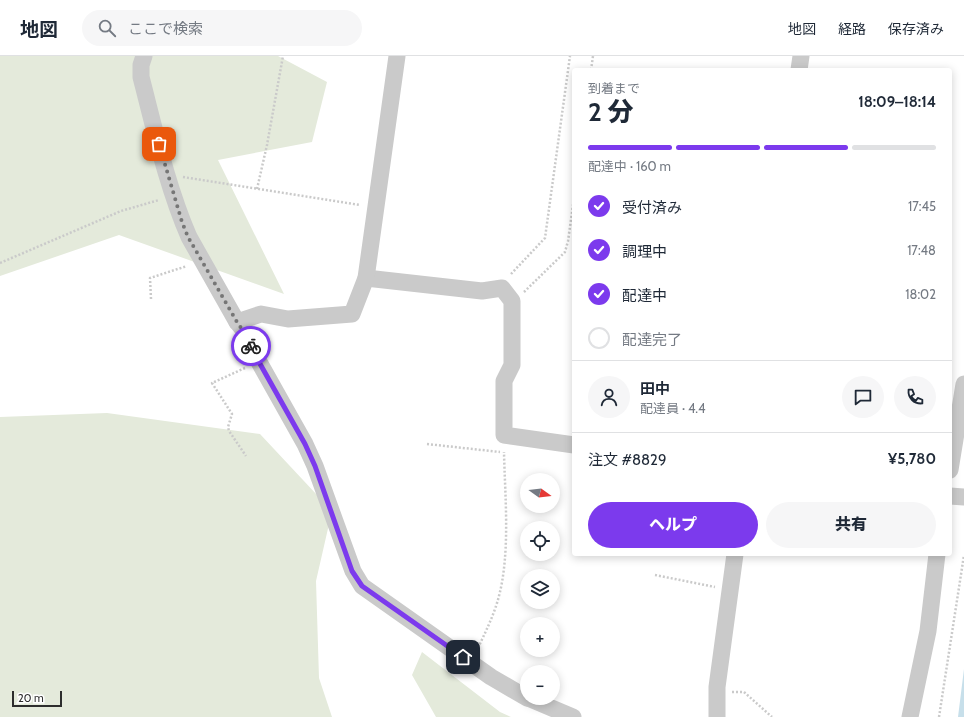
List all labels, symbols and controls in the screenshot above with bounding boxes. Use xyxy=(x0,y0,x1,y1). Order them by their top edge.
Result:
search box xyxy=(82,10,362,46)
icon: search xyxy=(96,17,118,39)
text: 地図 xyxy=(20,18,58,41)
text: ここで検索 xyxy=(128,20,203,38)
text: 地図 xyxy=(788,20,816,38)
text: 経路 xyxy=(838,20,866,38)
text: 保存済み xyxy=(888,20,944,38)
text: 到着まで xyxy=(588,80,640,96)
text: 18:09–18:14 xyxy=(858,93,936,111)
text: 2 分 xyxy=(588,96,634,128)
pin xyxy=(142,127,176,161)
icon: bag xyxy=(148,133,170,155)
text: 配達中 · 160 m xyxy=(588,158,671,174)
icon: check xyxy=(588,195,610,217)
text: 17:45 xyxy=(908,198,936,214)
text: 受付済み xyxy=(622,199,682,217)
icon: check xyxy=(588,239,610,261)
text: 17:48 xyxy=(907,242,936,258)
text: 調理中 xyxy=(622,243,667,261)
icon: check xyxy=(588,283,610,305)
text: 18:02 xyxy=(905,286,936,302)
text: 配達中 xyxy=(622,287,667,305)
courier xyxy=(231,326,271,366)
text: 配達完了 xyxy=(622,331,682,349)
icon: bike xyxy=(240,335,262,357)
button: person xyxy=(588,376,630,418)
button: chat xyxy=(842,376,884,418)
button: phone xyxy=(894,376,936,418)
text: 田中 xyxy=(640,380,670,398)
text: 配達員 · 4.4 xyxy=(640,400,705,416)
text: ¥5,780 xyxy=(888,450,936,468)
text: 注文 #8829 xyxy=(588,451,667,469)
north arrow xyxy=(520,473,560,513)
map controls xyxy=(520,473,560,705)
button: ヘルプ xyxy=(588,502,758,548)
button: 共有 xyxy=(766,502,936,548)
button: locate xyxy=(520,521,560,561)
button: layers xyxy=(520,569,560,609)
button: + xyxy=(520,617,560,657)
pin xyxy=(446,640,480,674)
icon: home xyxy=(452,646,474,668)
button: − xyxy=(520,665,560,705)
scale bar xyxy=(12,689,62,708)
text: 20 m xyxy=(18,691,44,705)

